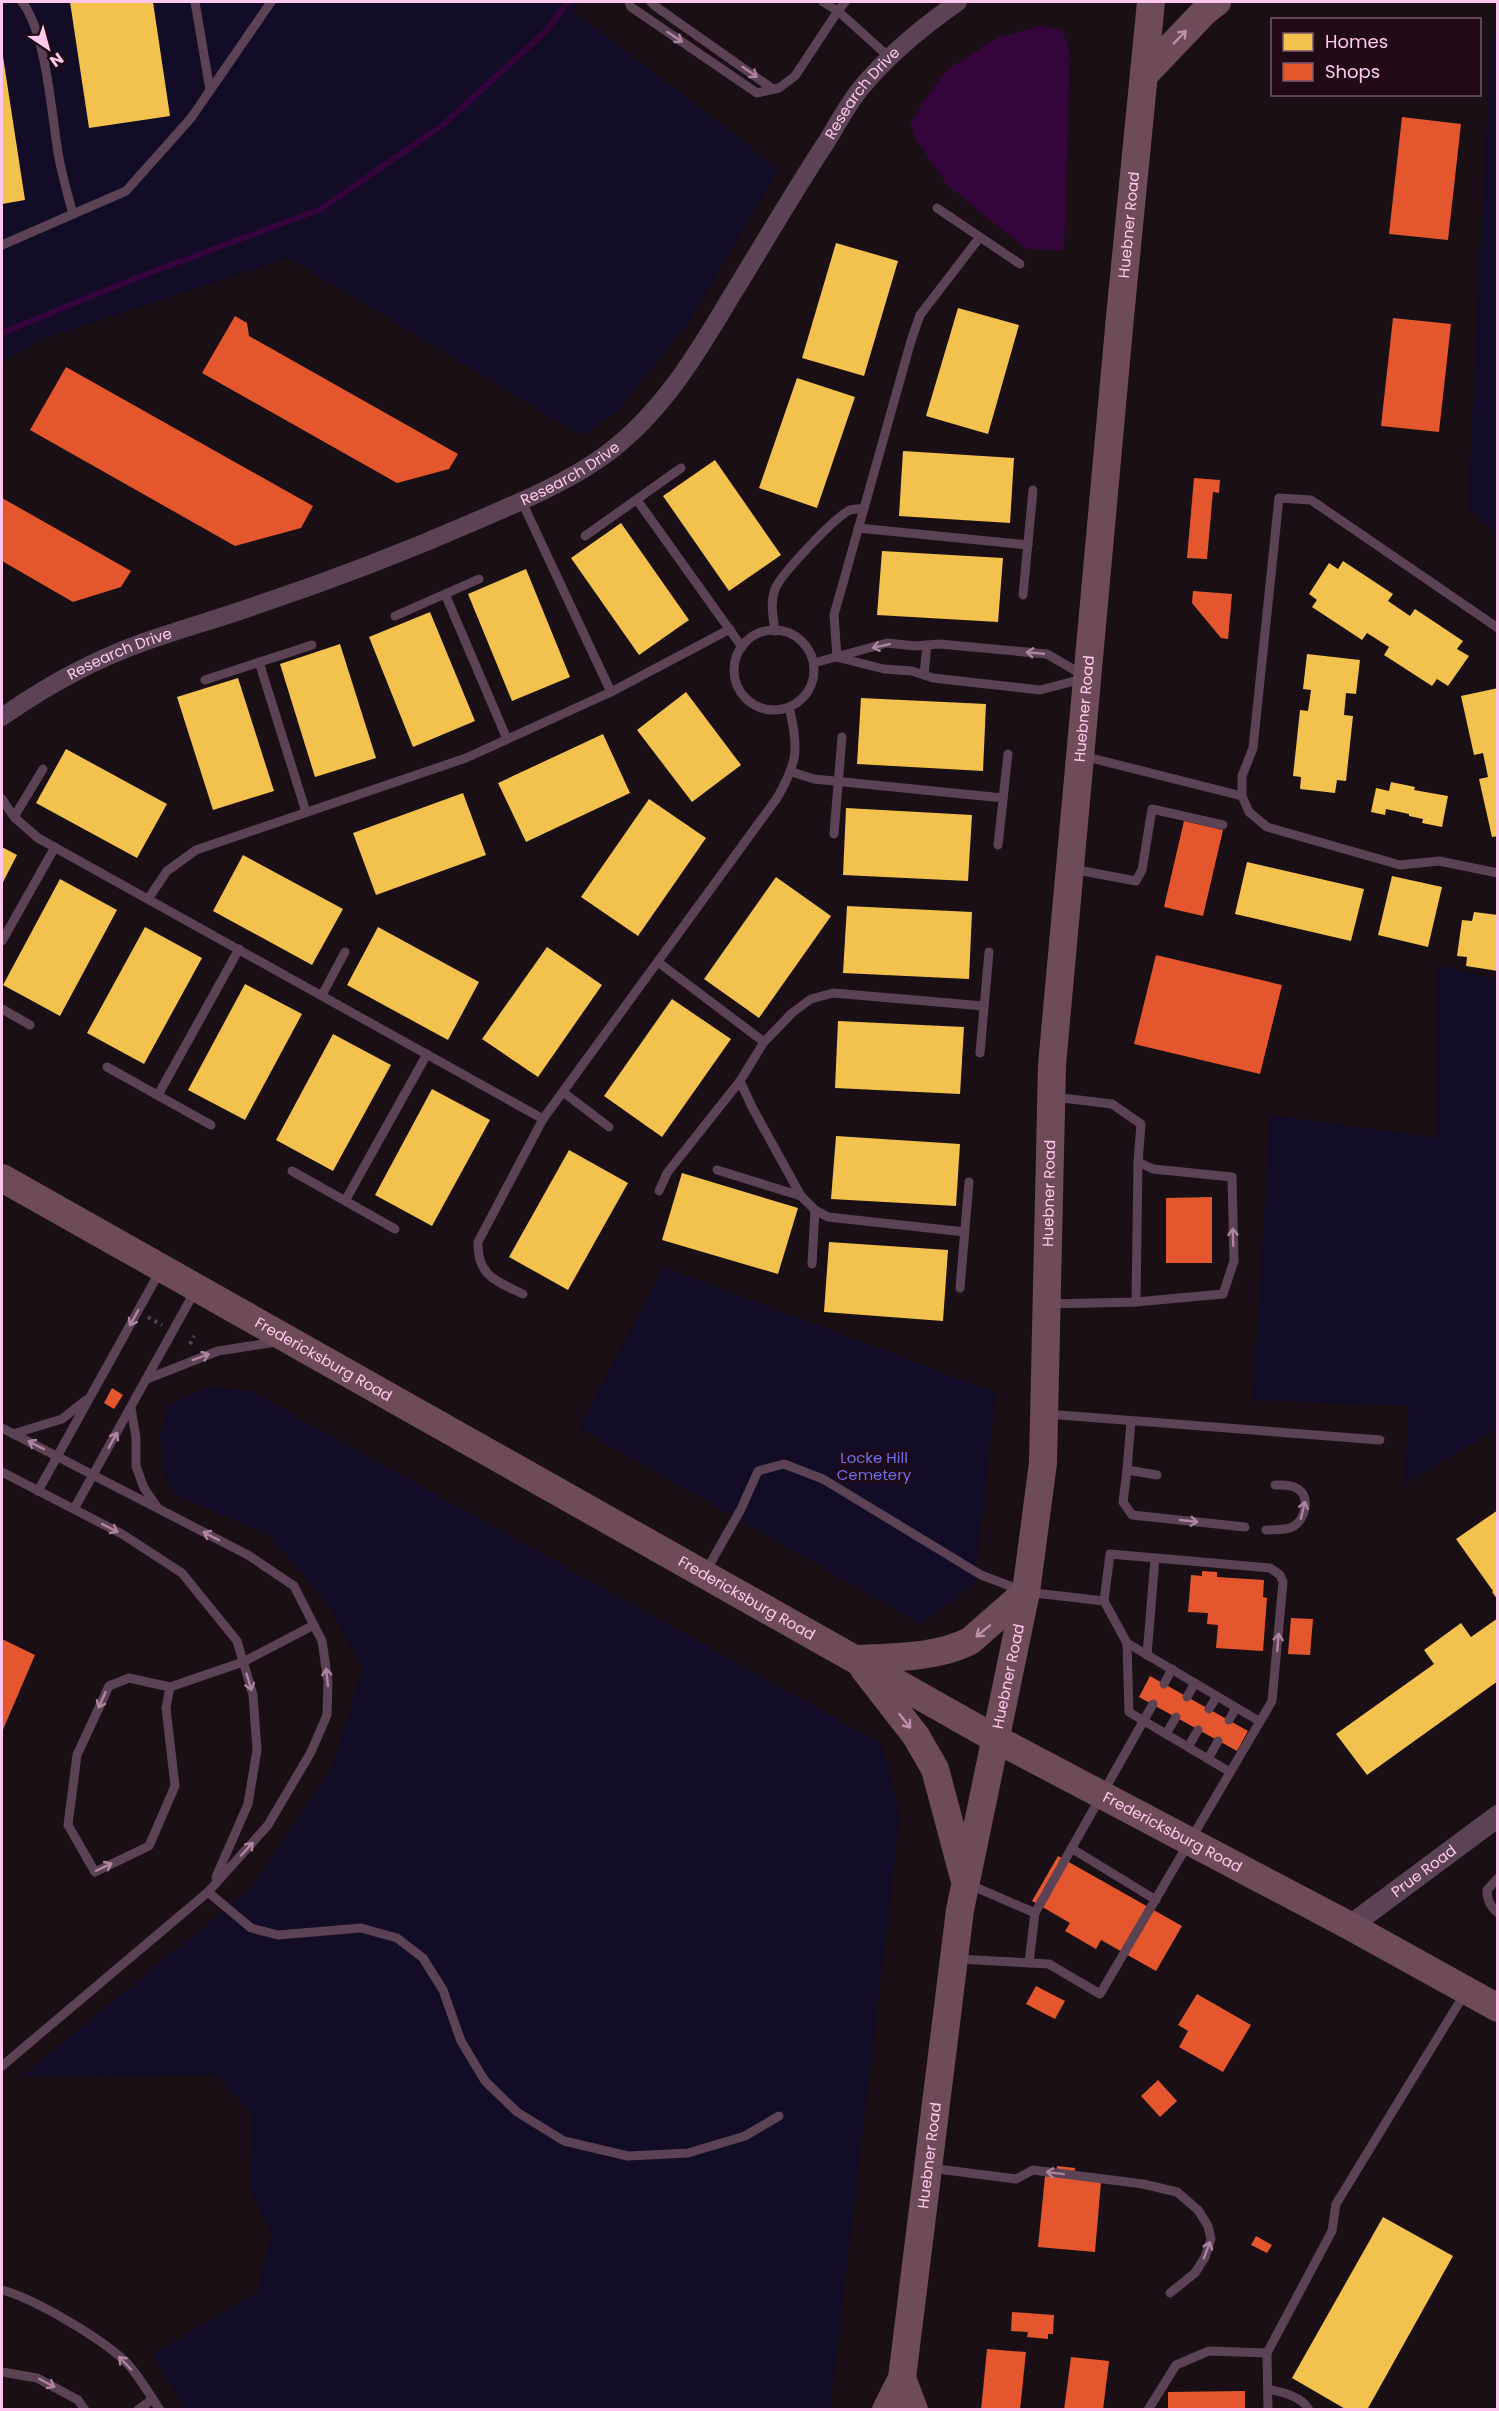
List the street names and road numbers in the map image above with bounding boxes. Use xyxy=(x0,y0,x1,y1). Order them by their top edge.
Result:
street label: Research Drive xyxy=(819,42,904,143)
street label: Huebner Road xyxy=(1113,171,1144,279)
street label: Research Drive xyxy=(517,436,624,510)
street label: Research Drive xyxy=(63,622,174,685)
street label: Huebner Road xyxy=(1069,655,1099,763)
street label: Huebner Road xyxy=(1037,1140,1060,1247)
street label: Fredericksburg Road xyxy=(251,1312,396,1406)
street label: Fredericksburg Road xyxy=(674,1551,819,1645)
street label: Huebner Road xyxy=(987,1622,1029,1731)
street label: Fredericksburg Road xyxy=(1100,1786,1246,1877)
street label: Prue Road xyxy=(1387,1840,1460,1902)
street label: Huebner Road xyxy=(912,2101,946,2210)

